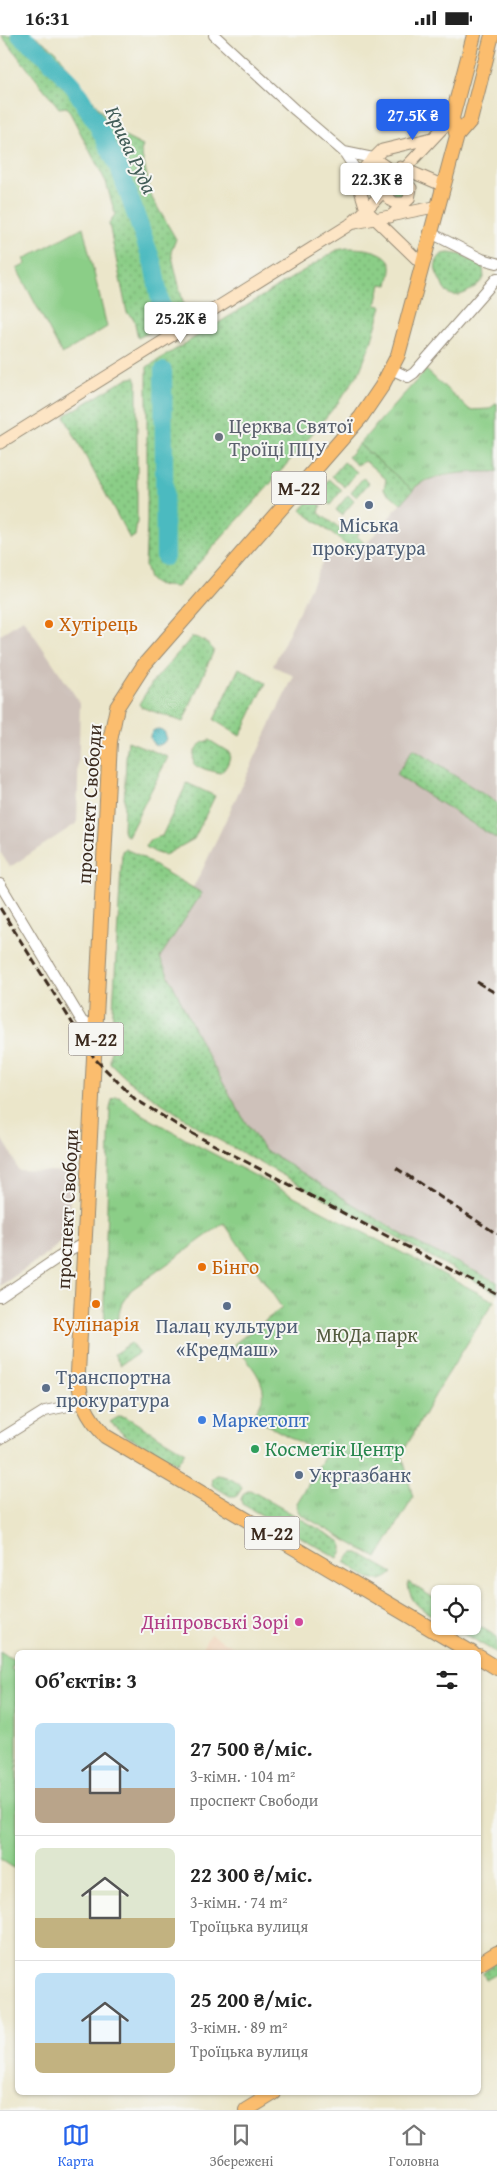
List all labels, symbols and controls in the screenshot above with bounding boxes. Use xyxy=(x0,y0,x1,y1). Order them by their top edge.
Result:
text: 16:31 xyxy=(25,4,70,32)
pin: 27.5K ₴ xyxy=(367,99,459,141)
water label: Крива Руда xyxy=(98,101,166,199)
text: 27.5K ₴ xyxy=(387,103,439,127)
pin: 22.3K ₴ xyxy=(331,163,423,205)
text: 22.3K ₴ xyxy=(351,167,403,191)
pin: 25.2K ₴ xyxy=(135,301,227,344)
text: 25.2K ₴ xyxy=(155,306,207,330)
place label: Церква Святої Троїці ПЦУ xyxy=(229,411,353,463)
marker: Церква Святої Троїці ПЦУ xyxy=(213,431,225,443)
road number: М-22 xyxy=(272,471,326,504)
marker: Міська прокуратура xyxy=(363,499,375,511)
place label: Міська прокуратура xyxy=(312,510,426,562)
place label: Хутірець xyxy=(59,609,138,638)
marker: Хутірець xyxy=(43,618,55,630)
street label: проспект Свободи xyxy=(68,723,109,885)
road number: М-22 xyxy=(68,1023,124,1056)
street label: проспект Свободи xyxy=(48,1128,85,1290)
place label: Бінго xyxy=(212,1252,259,1281)
marker: Бінго xyxy=(196,1261,208,1273)
marker: Кулінарія xyxy=(90,1298,102,1310)
marker: Палац культури «Кредмаш» xyxy=(221,1300,233,1312)
place label: Кулінарія xyxy=(53,1309,139,1338)
place label: Палац культури «Кредмаш» xyxy=(156,1311,298,1363)
park label: МЮДа парк xyxy=(316,1320,418,1349)
place label: Транспортна прокуратура xyxy=(56,1362,172,1414)
marker: Транспортна прокуратура xyxy=(40,1382,52,1394)
place label: Маркетопт xyxy=(212,1405,309,1434)
marker: Маркетопт xyxy=(196,1414,208,1426)
place label: Косметік Центр xyxy=(265,1434,405,1463)
marker: Косметік Центр xyxy=(249,1443,261,1455)
place label: Укргазбанк xyxy=(309,1460,411,1489)
marker: Укргазбанк xyxy=(293,1469,305,1481)
road number: М-22 xyxy=(244,1517,300,1550)
map controls xyxy=(431,1585,481,1635)
button: locate xyxy=(431,1585,481,1635)
place label: Дніпровські Зорі xyxy=(140,1607,289,1636)
marker: Дніпровські Зорі xyxy=(293,1616,305,1628)
text: Об’єктів: 3 xyxy=(35,1665,137,1696)
icon: filters xyxy=(433,1666,461,1694)
text: 27 500 ₴/міс. xyxy=(190,1733,313,1764)
icon: home xyxy=(75,1743,135,1803)
text: 3-кімн. · 104 m² xyxy=(190,1764,295,1788)
text: проспект Свободи xyxy=(190,1788,318,1812)
text: 22 300 ₴/міс. xyxy=(190,1859,313,1890)
icon: home xyxy=(75,1868,135,1928)
text: 3-кімн. · 74 m² xyxy=(190,1890,288,1914)
text: Троїцька вулиця xyxy=(190,1914,308,1938)
text: 25 200 ₴/міс. xyxy=(190,1984,313,2015)
icon: home xyxy=(75,1993,135,2053)
text: 3-кімн. · 89 m² xyxy=(190,2015,288,2039)
text: Троїцька вулиця xyxy=(190,2039,308,2063)
tab: Карта xyxy=(58,2121,94,2171)
tab: Збережені xyxy=(209,2121,273,2171)
tab: Головна xyxy=(389,2121,439,2171)

